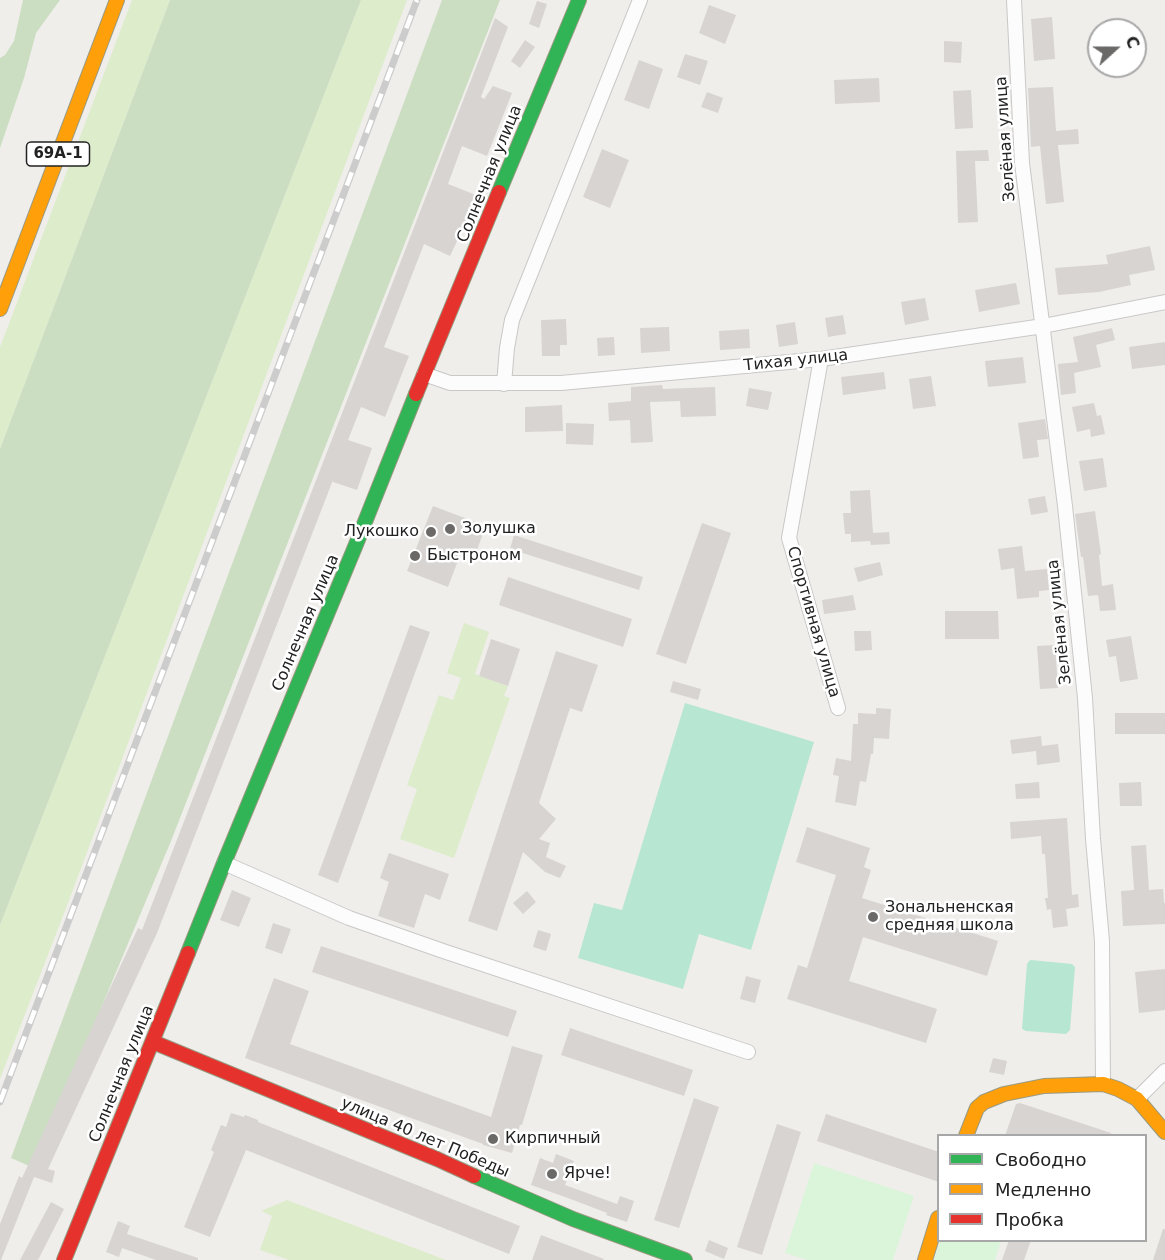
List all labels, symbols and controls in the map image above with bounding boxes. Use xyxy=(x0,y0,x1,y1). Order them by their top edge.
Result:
north arrow xyxy=(1087,18,1147,78)
text: С xyxy=(1121,33,1143,51)
street label: Зелёная улица xyxy=(992,76,1020,202)
street label: Солнечная улица xyxy=(454,102,526,246)
road number: 69А-1 xyxy=(26,142,90,166)
street label: Тихая улица xyxy=(743,346,849,376)
place label: Золушка xyxy=(462,519,536,539)
place label: Лукошко xyxy=(344,522,419,542)
marker: Золушка xyxy=(443,522,457,536)
marker: Лукошко xyxy=(424,525,438,539)
street label: Спортивная улица xyxy=(782,544,844,700)
place label: Быстроном xyxy=(427,546,521,566)
marker: Быстроном xyxy=(408,549,422,563)
street label: Солнечная улица xyxy=(269,552,343,694)
street label: Зелёная улица xyxy=(1044,558,1076,686)
place label: Зональненская средняя школа xyxy=(885,898,1014,936)
marker: Зональненская средняя школа xyxy=(866,910,880,924)
street label: Солнечная улица xyxy=(86,1002,158,1146)
street label: улица 40 лет Победы xyxy=(338,1094,512,1182)
place label: Кирпичный xyxy=(505,1129,601,1149)
marker: Кирпичный xyxy=(486,1132,500,1146)
legend xyxy=(937,1134,1147,1242)
text: Свободно xyxy=(995,1149,1087,1170)
place label: Ярче! xyxy=(564,1164,611,1184)
marker: Ярче! xyxy=(545,1167,559,1181)
text: Медленно xyxy=(995,1179,1091,1200)
text: Пробка xyxy=(995,1209,1064,1230)

